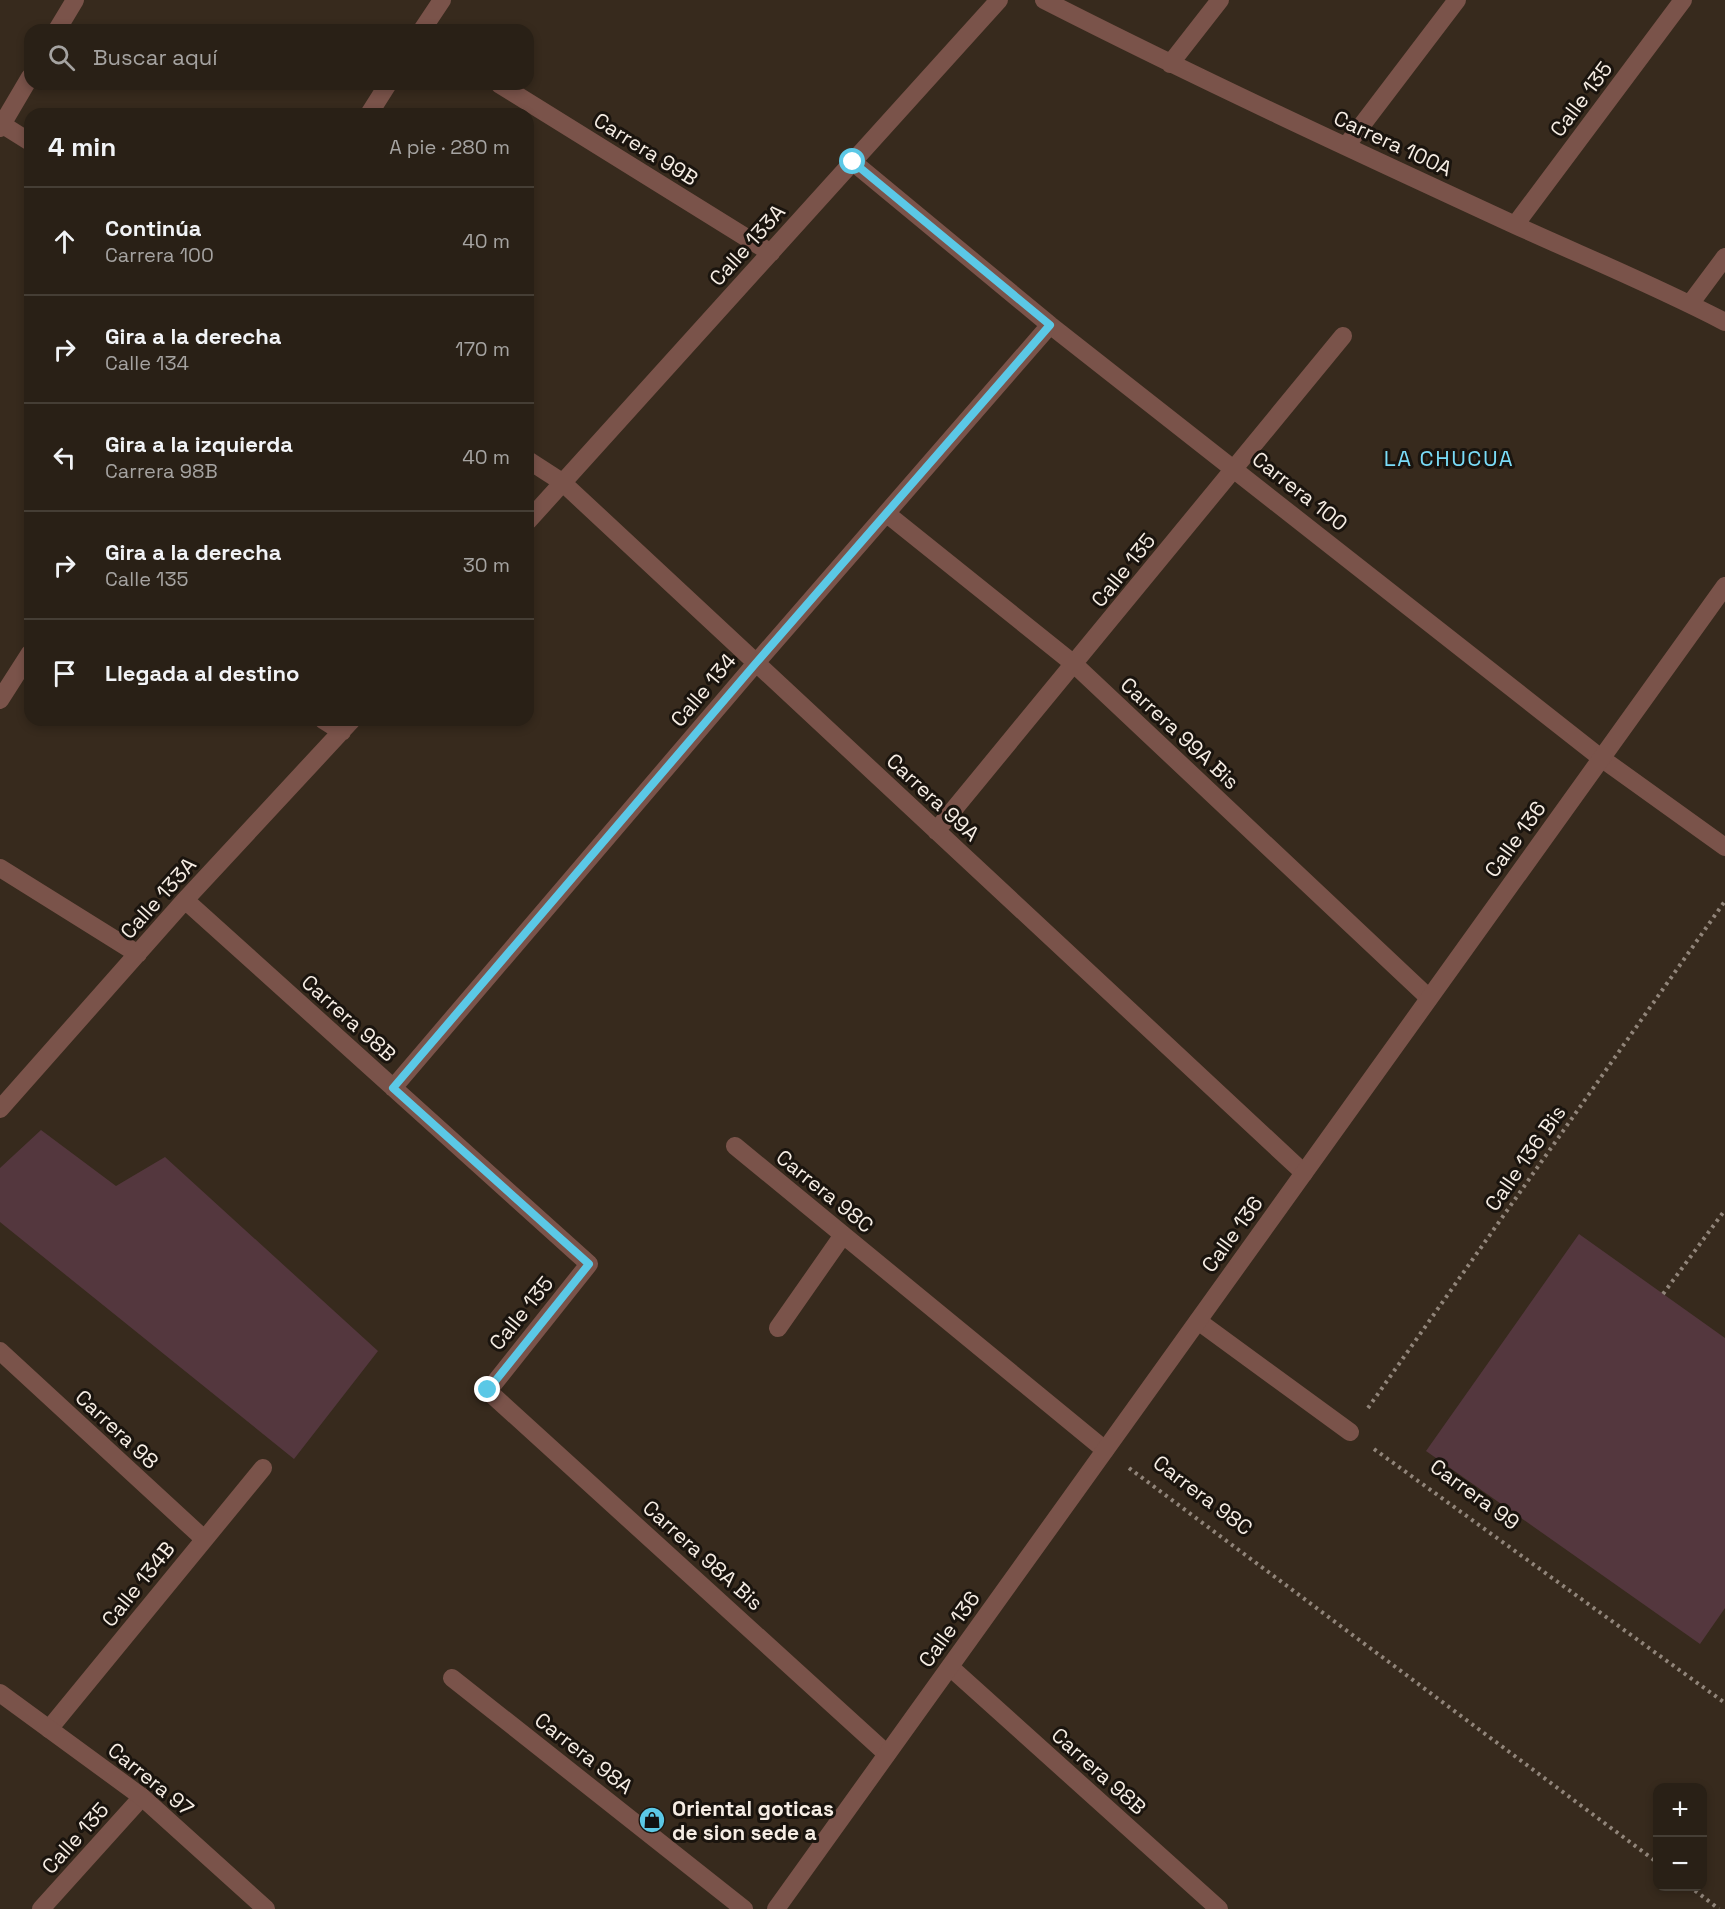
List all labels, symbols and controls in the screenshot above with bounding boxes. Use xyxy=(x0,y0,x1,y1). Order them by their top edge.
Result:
search box xyxy=(24,24,534,90)
icon: search xyxy=(45,41,78,74)
text: Buscar aquí xyxy=(93,43,218,71)
street label: Calle 135 xyxy=(1544,56,1618,142)
street label: Carrera 100A xyxy=(1330,104,1456,182)
street label: Carrera 99B xyxy=(589,106,703,192)
text: 4 min xyxy=(48,130,116,164)
text: A pie · 280 m xyxy=(389,134,510,160)
route start xyxy=(839,148,865,174)
street label: Calle 133A xyxy=(703,198,791,292)
text: Continúa xyxy=(105,214,201,242)
icon: ahead xyxy=(48,225,81,258)
text: 40 m xyxy=(462,228,510,254)
text: Carrera 100 xyxy=(105,242,214,268)
text: Gira a la derecha xyxy=(105,322,282,350)
icon: right xyxy=(48,333,81,366)
text: 170 m xyxy=(455,336,510,362)
text: Calle 134 xyxy=(105,350,189,376)
text: Gira a la izquierda xyxy=(105,430,293,458)
icon: left xyxy=(48,441,81,474)
text: 40 m xyxy=(462,444,510,470)
district label: LA CHUCUA xyxy=(1384,444,1514,472)
street label: Carrera 100 xyxy=(1247,445,1353,537)
text: Carrera 98B xyxy=(105,458,218,484)
street label: Calle 135 xyxy=(1085,527,1161,613)
text: Gira a la derecha xyxy=(105,538,282,566)
icon: right xyxy=(48,549,81,582)
text: 30 m xyxy=(463,552,510,578)
text: Calle 135 xyxy=(105,566,189,592)
street label: Calle 134 xyxy=(664,648,742,732)
icon: arrive xyxy=(48,657,81,690)
text: Llegada al destino xyxy=(105,659,299,687)
street label: Carrera 99A Bis xyxy=(1115,671,1245,795)
street label: Carrera 99A xyxy=(881,747,985,847)
street label: Calle 136 xyxy=(1478,795,1552,883)
street label: Calle 133A xyxy=(114,851,202,945)
street label: Carrera 98B xyxy=(296,968,402,1068)
street label: Calle 136 Bis xyxy=(1479,1100,1571,1216)
street label: Carrera 98C xyxy=(771,1143,879,1239)
street label: Calle 136 xyxy=(1195,1190,1269,1278)
street label: Calle 135 xyxy=(483,1270,559,1356)
route end xyxy=(474,1376,500,1402)
street label: Carrera 98 xyxy=(70,1384,164,1474)
street label: Carrera 98C xyxy=(1148,1449,1258,1541)
street label: Carrera 99 xyxy=(1425,1452,1525,1536)
street label: Carrera 98A Bis xyxy=(637,1494,769,1616)
street label: Calle 134B xyxy=(95,1536,181,1632)
street label: Calle 136 xyxy=(912,1585,986,1673)
street label: Carrera 98A xyxy=(529,1706,639,1800)
street label: Carrera 98B xyxy=(1046,1721,1152,1821)
street label: Carrera 97 xyxy=(103,1736,200,1822)
map controls xyxy=(1653,1783,1707,1891)
button: + xyxy=(1653,1783,1707,1837)
place label: Oriental goticas de sion sede a xyxy=(672,1795,834,1846)
street label: Calle 135 xyxy=(36,1796,114,1880)
shop icon: Oriental goticas de sion sede a xyxy=(637,1805,667,1835)
button: − xyxy=(1653,1837,1707,1891)

